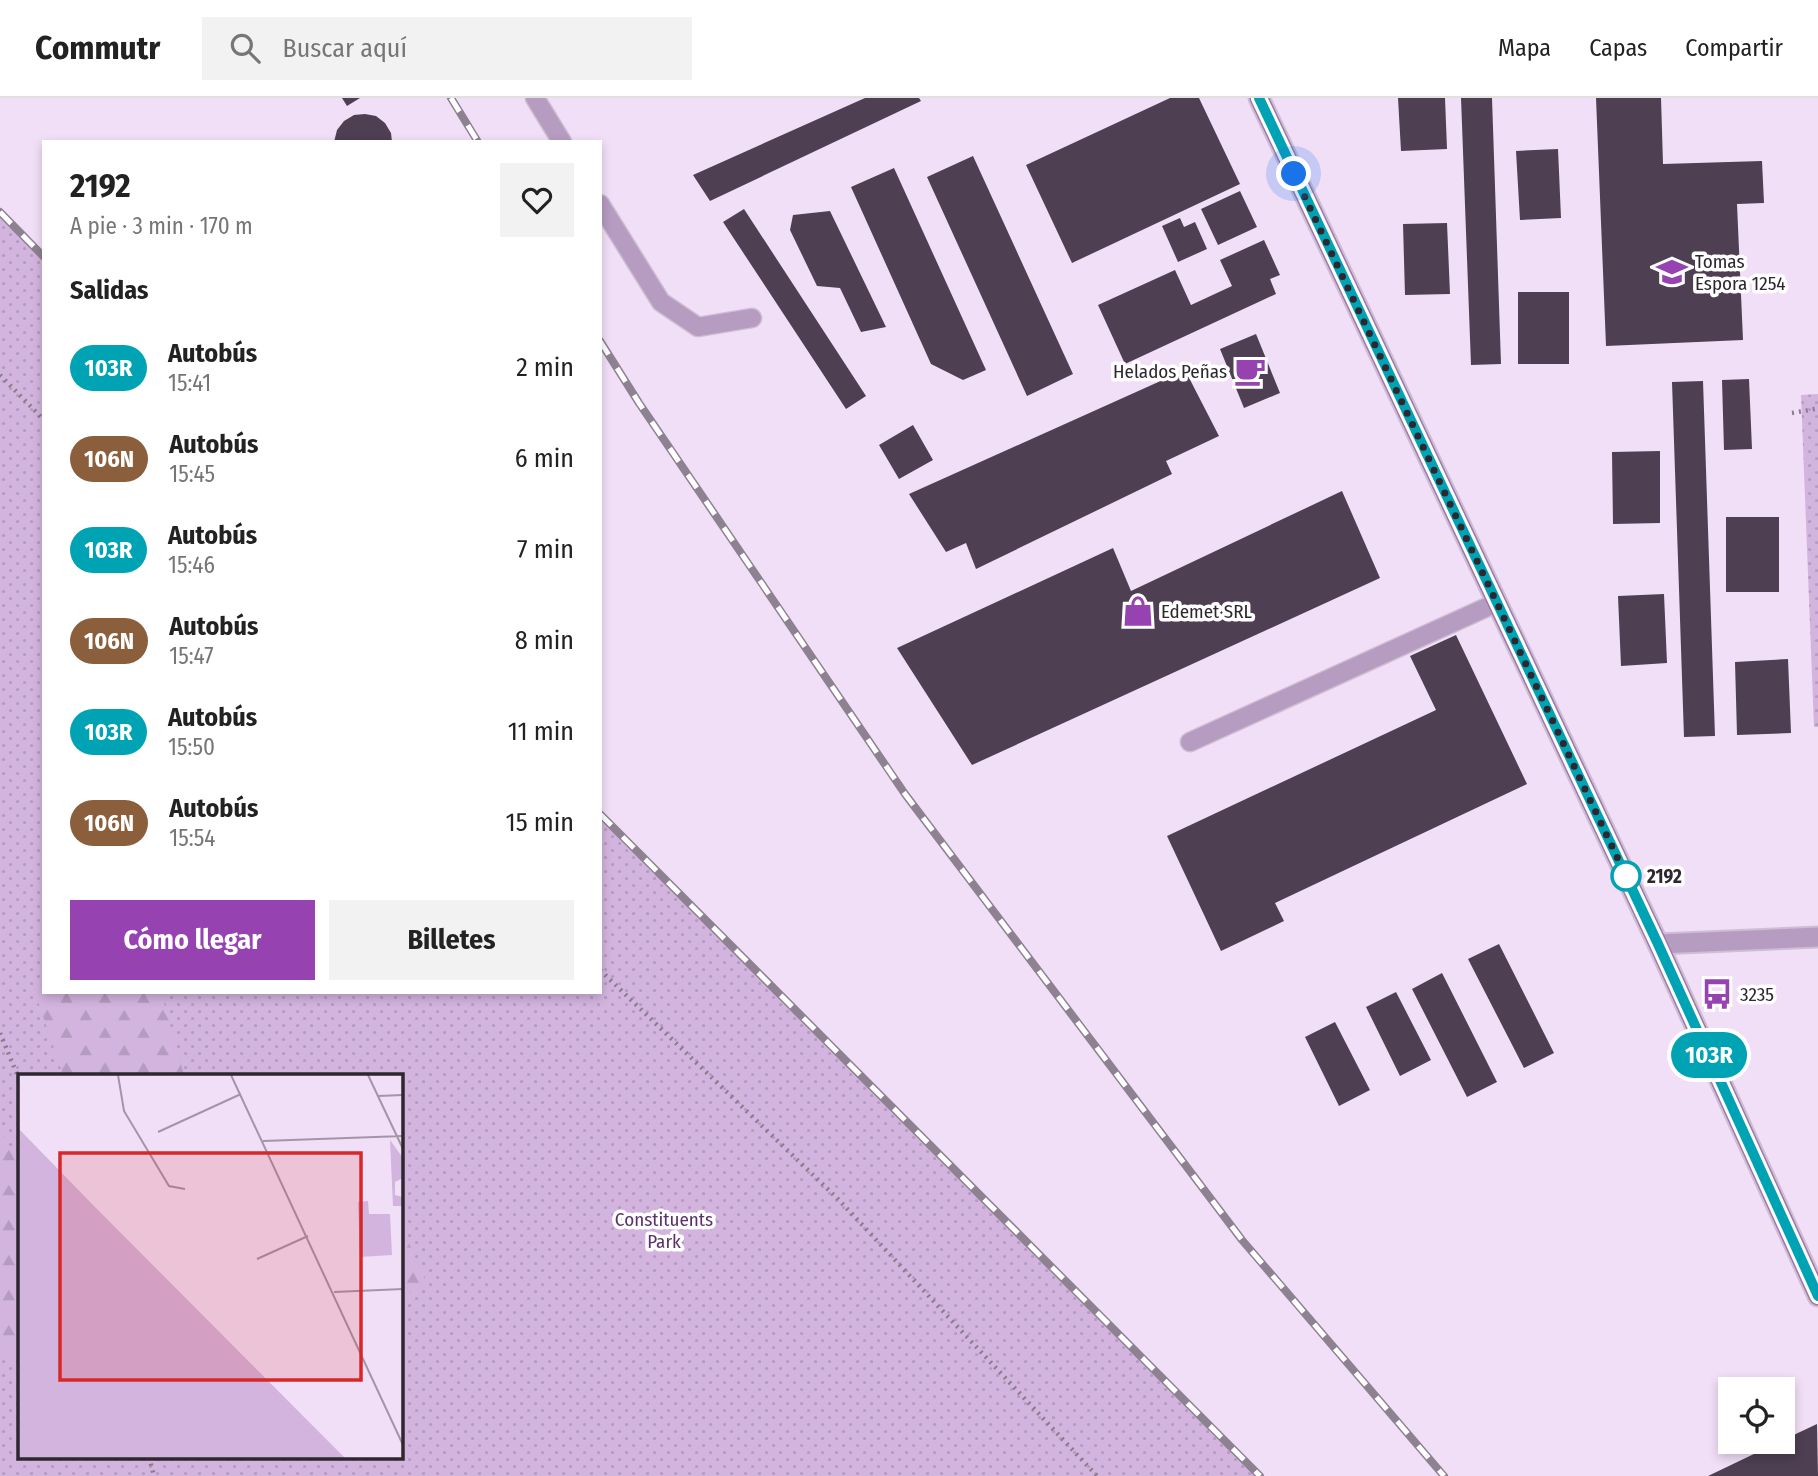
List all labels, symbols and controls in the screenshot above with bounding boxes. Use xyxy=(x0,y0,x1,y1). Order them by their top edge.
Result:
search box xyxy=(202,17,692,80)
text: Commutr xyxy=(35,28,160,68)
icon: search xyxy=(226,29,264,67)
text: Buscar aquí xyxy=(282,33,407,64)
text: Mapa xyxy=(1498,34,1551,62)
text: Capas xyxy=(1589,34,1647,62)
text: Compartir xyxy=(1685,34,1783,62)
your location xyxy=(1276,156,1311,191)
button: heart xyxy=(500,163,574,237)
text: 2192 xyxy=(70,166,131,206)
text: A pie · 3 min · 170 m xyxy=(70,212,253,240)
place label: Tomas Espora 1254 xyxy=(1695,250,1786,295)
school or university icon: Tomas Espora 1254 xyxy=(1655,255,1689,289)
text: Salidas xyxy=(70,275,148,306)
text: Autobús xyxy=(168,338,257,369)
text: 2 min xyxy=(516,352,574,383)
text: 103R xyxy=(85,354,132,382)
cafe icon: Helados Peñas xyxy=(1233,354,1267,388)
place label: Helados Peñas xyxy=(1113,360,1227,383)
text: 15:41 xyxy=(168,369,211,397)
text: Autobús xyxy=(169,429,258,460)
text: 6 min xyxy=(515,443,574,474)
text: 106N xyxy=(84,445,134,473)
text: 15:45 xyxy=(169,460,215,488)
text: Autobús xyxy=(168,520,257,551)
text: 7 min xyxy=(517,534,574,565)
text: 103R xyxy=(85,536,132,564)
text: 15:46 xyxy=(168,551,215,579)
shop icon: Edemet SRL xyxy=(1121,594,1155,628)
place label: Edemet SRL xyxy=(1161,600,1253,623)
text: Autobús xyxy=(169,611,258,642)
text: 8 min xyxy=(515,625,574,656)
text: 106N xyxy=(84,627,134,655)
text: 15:47 xyxy=(169,642,214,670)
text: Autobús xyxy=(168,702,257,733)
text: 11 min xyxy=(508,716,574,747)
text: 103R xyxy=(85,718,132,746)
text: 15:50 xyxy=(168,733,215,761)
text: Autobús xyxy=(169,793,258,824)
text: 15 min xyxy=(506,807,574,838)
text: 106N xyxy=(84,809,134,837)
text: 15:54 xyxy=(169,824,215,852)
marker: 2192 xyxy=(1611,861,1641,891)
place label: 2192 xyxy=(1646,865,1682,888)
button: Cómo llegar xyxy=(70,900,315,980)
button: Billetes xyxy=(329,900,574,980)
bus stop icon: 3235 xyxy=(1700,977,1734,1011)
place label: 3235 xyxy=(1740,983,1774,1006)
line badge: 103R xyxy=(1660,1032,1758,1078)
text: 103R xyxy=(1685,1041,1733,1069)
inset map xyxy=(18,1074,402,1458)
park label: Constituents Park xyxy=(615,1208,713,1253)
map controls xyxy=(1718,1377,1795,1454)
button: locate xyxy=(1718,1377,1795,1454)

